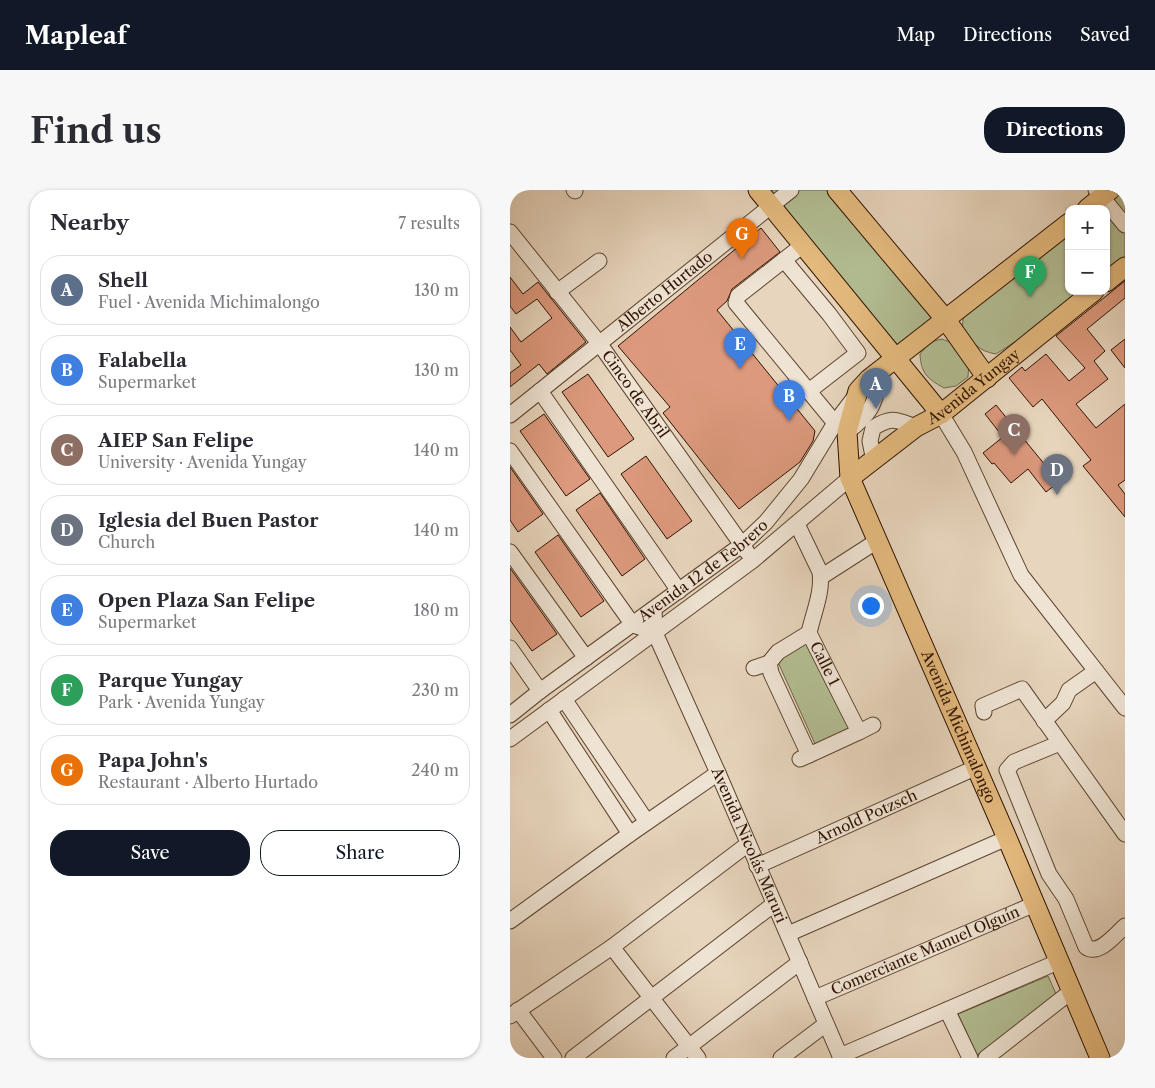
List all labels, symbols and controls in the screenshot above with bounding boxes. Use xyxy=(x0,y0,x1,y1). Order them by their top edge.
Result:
text: Mapleaf xyxy=(25,21,127,50)
text: Map xyxy=(896,24,935,46)
text: Directions xyxy=(963,24,1052,46)
text: Saved xyxy=(1080,24,1130,46)
button: Directions xyxy=(984,107,1125,153)
text: Find us xyxy=(30,109,162,152)
map controls xyxy=(1065,205,1110,295)
button: + xyxy=(1065,205,1110,250)
text: Nearby xyxy=(50,210,129,235)
text: 7 results xyxy=(398,213,460,233)
pin: G xyxy=(726,218,758,259)
street label: Alberto Hurtado xyxy=(612,247,716,336)
button: − xyxy=(1065,250,1110,295)
pin: F xyxy=(1014,256,1046,297)
text: Shell xyxy=(98,269,148,292)
text: A xyxy=(61,280,73,300)
text: 130 m xyxy=(414,280,459,300)
text: Fuel · Avenida Michimalongo xyxy=(98,292,320,312)
pin: E xyxy=(724,328,756,369)
street label: Avenida Yungay xyxy=(923,344,1024,429)
street label: Cinco de Abril xyxy=(598,346,674,442)
text: Falabella xyxy=(98,349,187,372)
text: B xyxy=(61,360,73,380)
text: 130 m xyxy=(414,360,459,380)
pin: A xyxy=(860,368,892,409)
text: Supermarket xyxy=(98,372,196,392)
pin: B xyxy=(773,380,805,421)
pin: C xyxy=(998,414,1030,455)
text: AIEP San Felipe xyxy=(98,429,254,452)
text: C xyxy=(61,440,73,460)
text: 140 m xyxy=(414,440,459,460)
text: University · Avenida Yungay xyxy=(98,452,307,472)
pin: D xyxy=(1041,454,1073,495)
text: Iglesia del Buen Pastor xyxy=(98,509,319,532)
street label: Avenida 12 de Febrero xyxy=(633,515,772,626)
text: D xyxy=(60,520,74,540)
text: 140 m xyxy=(414,520,459,540)
text: Church xyxy=(98,532,155,552)
text: Open Plaza San Felipe xyxy=(98,589,315,612)
your location xyxy=(858,593,884,619)
text: E xyxy=(61,600,73,620)
text: 180 m xyxy=(413,600,459,620)
text: Supermarket xyxy=(98,612,196,632)
street label: Calle 1 xyxy=(806,638,844,689)
street label: Avenida Michimalongo xyxy=(917,646,1001,806)
text: Parque Yungay xyxy=(98,669,243,692)
text: F xyxy=(62,680,72,700)
text: 230 m xyxy=(412,680,459,700)
text: Park · Avenida Yungay xyxy=(98,692,265,712)
text: Papa John's xyxy=(98,749,208,772)
text: G xyxy=(60,760,74,780)
text: 240 m xyxy=(411,760,459,780)
street label: Avenida Nicolás Maruri xyxy=(707,763,792,926)
text: Restaurant · Alberto Hurtado xyxy=(98,772,318,792)
street label: Arnold Potzsch xyxy=(812,785,921,848)
button: Save xyxy=(50,830,250,876)
button: Share xyxy=(260,830,460,876)
street label: Comerciante Manuel Olguín xyxy=(828,901,1023,999)

